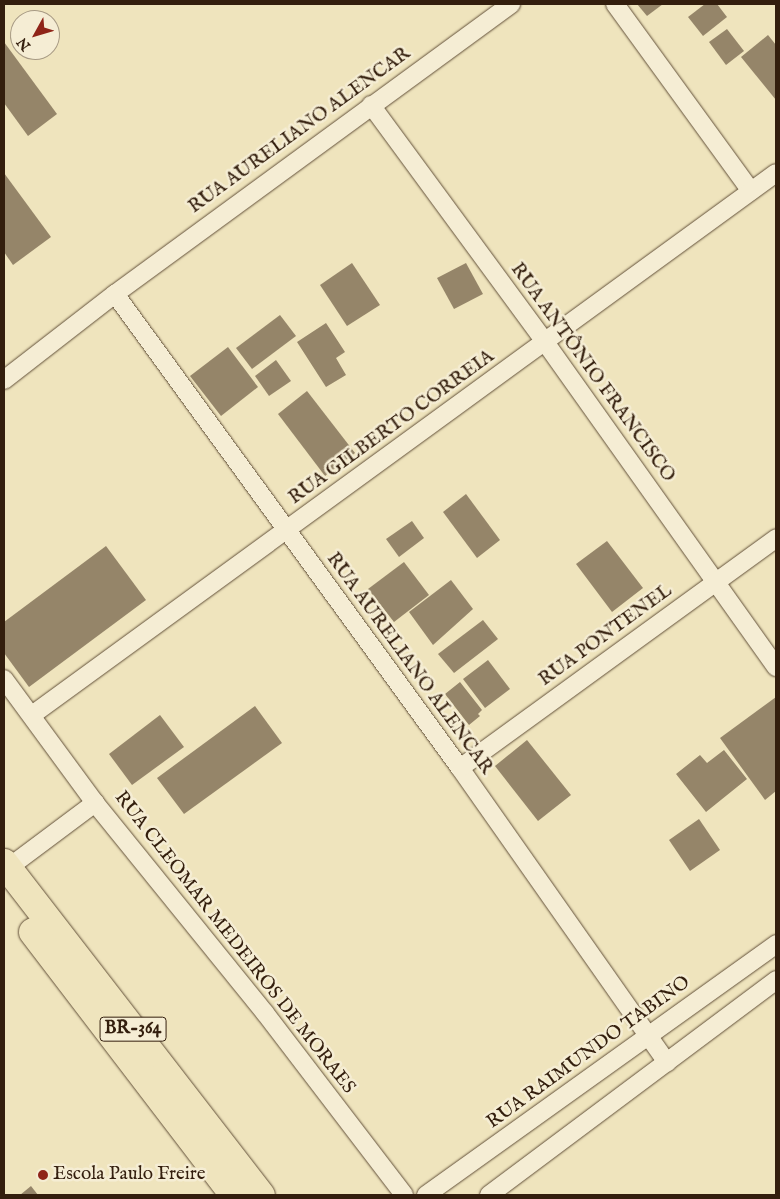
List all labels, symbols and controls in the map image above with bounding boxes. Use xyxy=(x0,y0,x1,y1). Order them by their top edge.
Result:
north arrow xyxy=(10,10,60,60)
text: N xyxy=(13,33,35,54)
street label: RUA AURELIANO ALENCAR xyxy=(185,43,415,219)
street label: RUA ANTÔNIO FRANCISCO xyxy=(505,259,679,487)
street label: RUA GILBERTO CORREIA xyxy=(285,346,499,510)
street label: RUA AURELIANO ALENCAR xyxy=(321,549,497,779)
street label: RUA PONTENEL xyxy=(535,580,677,692)
street label: RUA CLEOMAR MEDEIROS DE MORAES xyxy=(109,787,359,1099)
street label: RUA RAIMUNDO TABINO xyxy=(483,972,695,1134)
road number: BR-364 xyxy=(99,1014,167,1044)
place label: Escola Paulo Freire xyxy=(53,1164,205,1186)
marker: Escola Paulo Freire xyxy=(37,1169,49,1181)

